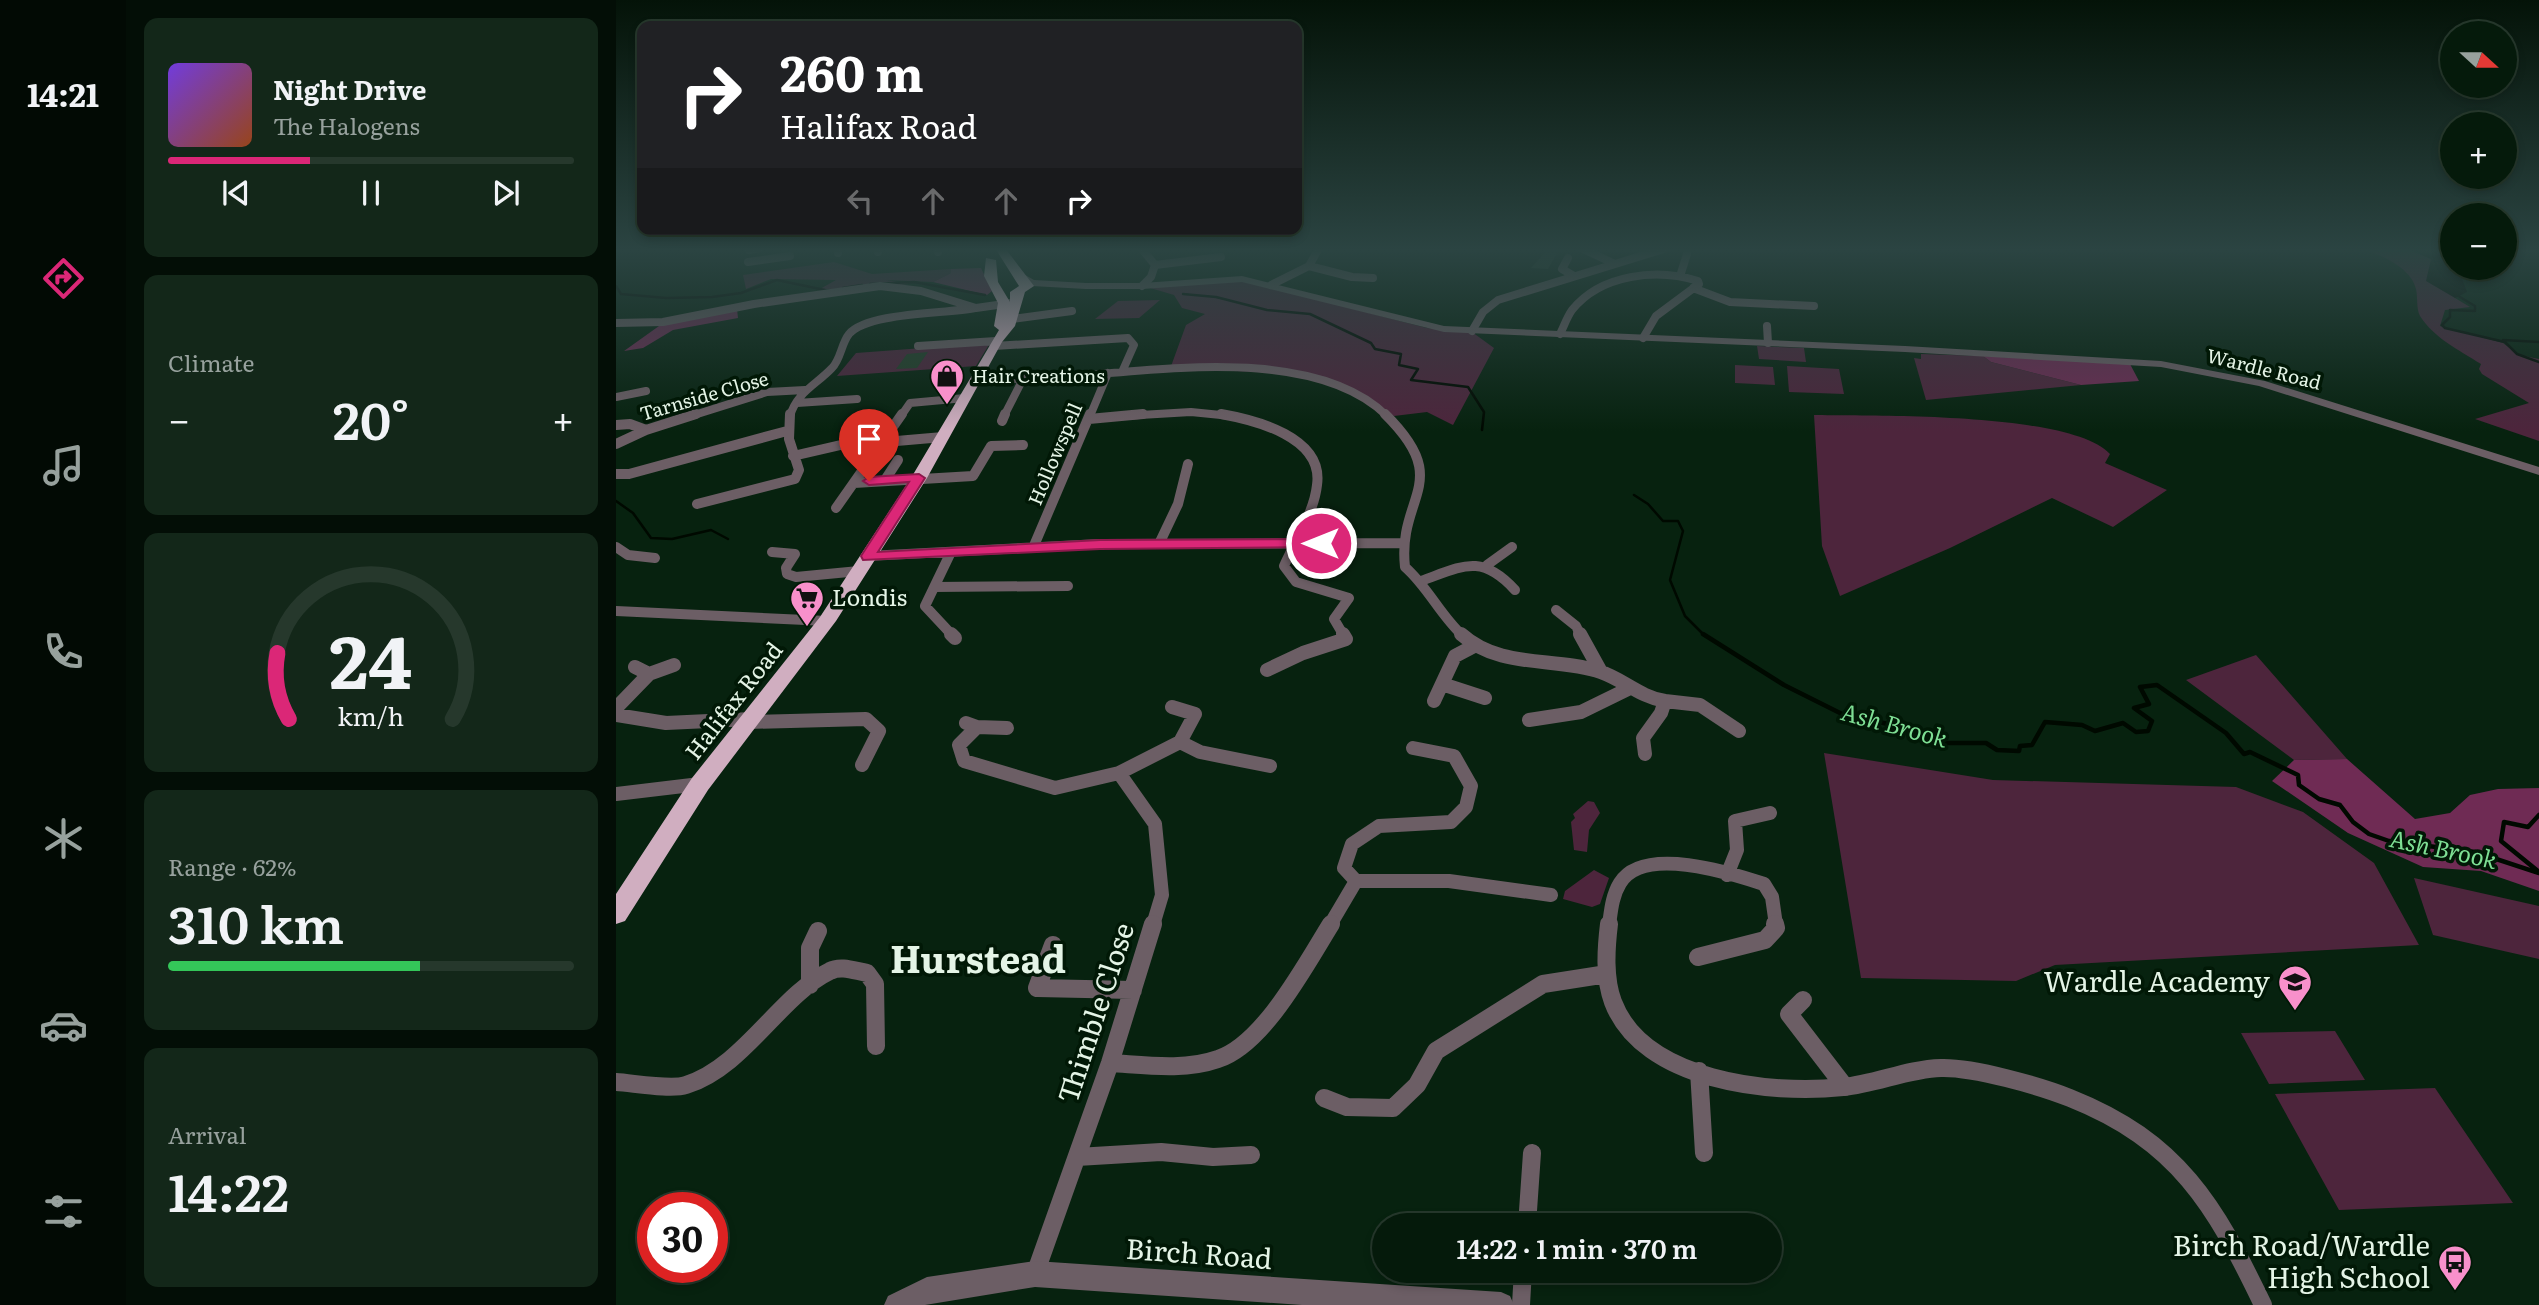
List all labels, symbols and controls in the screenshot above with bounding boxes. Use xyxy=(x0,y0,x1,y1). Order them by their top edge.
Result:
north arrow xyxy=(2440,21,2516,98)
map controls xyxy=(2440,21,2517,280)
text: 260 m xyxy=(780,34,924,107)
icon: right xyxy=(665,49,756,140)
text: 14:21 xyxy=(27,69,99,117)
text: Night Drive xyxy=(273,69,427,108)
text: Halifax Road xyxy=(780,101,977,149)
text: The Halogens xyxy=(273,108,420,142)
button: + xyxy=(2440,112,2517,189)
icon: previous xyxy=(217,174,255,212)
icon: pause xyxy=(352,174,390,212)
icon: next xyxy=(487,174,525,212)
icon: left xyxy=(841,182,879,220)
icon: ahead xyxy=(914,182,952,220)
icon: ahead xyxy=(987,182,1025,220)
icon: right xyxy=(1060,182,1098,220)
button: − xyxy=(2440,203,2517,280)
icon: directions xyxy=(39,254,88,303)
street label: Wardle Road xyxy=(2204,340,2325,396)
text: Climate xyxy=(168,345,254,379)
shop icon: Hair Creations xyxy=(928,357,966,406)
place label: Hair Creations xyxy=(972,361,1105,389)
street label: Tarnside Close xyxy=(636,363,771,427)
text: 20° xyxy=(333,379,409,456)
text: − xyxy=(168,389,190,446)
text: + xyxy=(552,389,574,446)
street label: Hollowspell xyxy=(1020,398,1088,509)
pin xyxy=(839,409,899,481)
icon: arrive xyxy=(850,420,888,458)
icon: music xyxy=(39,441,88,490)
position arrow xyxy=(1284,506,1358,580)
supermarket icon: Londis xyxy=(788,579,826,628)
place label: Londis xyxy=(832,579,907,613)
text: 24 xyxy=(330,603,413,711)
icon: phone xyxy=(39,627,88,676)
street label: Halifax Road xyxy=(675,634,789,766)
water label: Ash Brook xyxy=(1837,693,1953,755)
text: km/h xyxy=(338,696,404,733)
icon: climate xyxy=(39,814,88,863)
water label: Ash Brook xyxy=(2387,819,2501,876)
text: Range · 62% xyxy=(168,849,296,883)
text: 310 km xyxy=(168,883,344,960)
street label: Thimble Close xyxy=(1045,917,1143,1108)
district label: Hurstead xyxy=(890,929,1066,984)
place label: Wardle Academy xyxy=(2044,959,2271,1001)
school or university icon: Wardle Academy xyxy=(2276,963,2314,1012)
icon: car xyxy=(39,1001,88,1050)
text: Arrival xyxy=(168,1117,247,1151)
text: 14:22 xyxy=(168,1151,289,1228)
icon: filters xyxy=(39,1187,88,1236)
speed limit sign: 30 xyxy=(637,1192,728,1283)
place label: Birch Road/Wardle High School xyxy=(2173,1223,2430,1297)
street label: Birch Road xyxy=(1125,1226,1274,1278)
text: 14:22 · 1 min · 370 m xyxy=(1457,1228,1697,1267)
bus stop icon: Birch Road/Wardle High School xyxy=(2436,1243,2474,1292)

